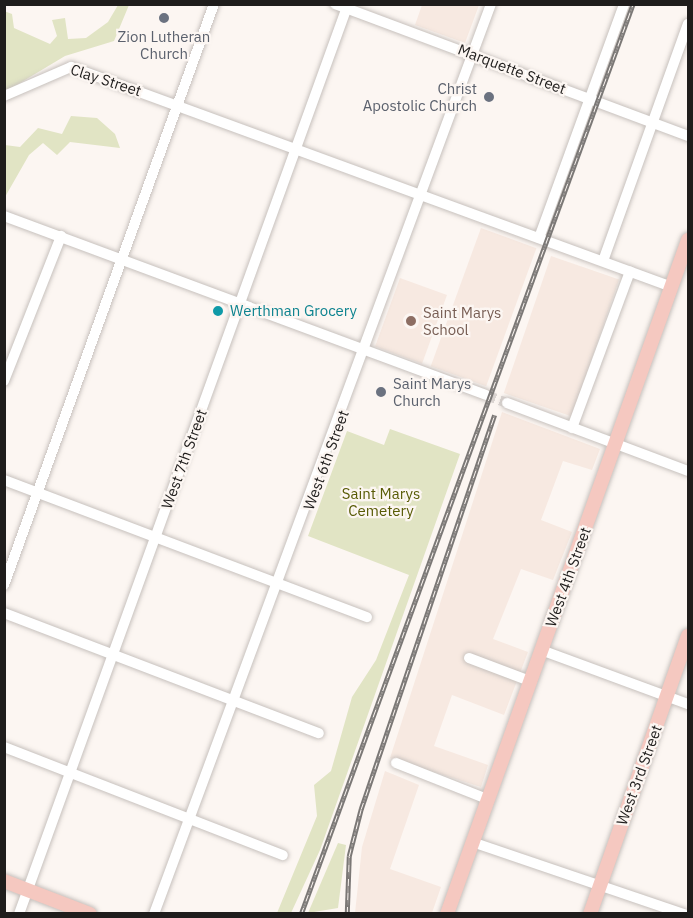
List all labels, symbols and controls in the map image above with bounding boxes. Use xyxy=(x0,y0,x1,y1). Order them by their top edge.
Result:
marker: Zion Lutheran Church xyxy=(157,11,171,25)
place label: Zion Lutheran Church xyxy=(118,27,210,62)
street label: Marquette Street xyxy=(455,40,569,98)
street label: Clay Street xyxy=(68,60,144,100)
place label: Christ Apostolic Church xyxy=(363,79,477,114)
marker: Christ Apostolic Church xyxy=(482,90,496,104)
place label: Werthman Grocery xyxy=(230,302,357,320)
place label: Saint Marys School xyxy=(423,303,501,338)
marker: Werthman Grocery xyxy=(211,304,225,318)
marker: Saint Marys School xyxy=(404,314,418,328)
place label: Saint Marys Church xyxy=(393,374,471,409)
marker: Saint Marys Church xyxy=(374,385,388,399)
street label: West 7th Street xyxy=(158,407,210,511)
street label: West 6th Street xyxy=(300,408,352,512)
park label: Saint Marys Cemetery xyxy=(342,484,420,519)
street label: West 4th Street xyxy=(542,525,594,629)
street label: West 3rd Street xyxy=(613,723,665,827)

